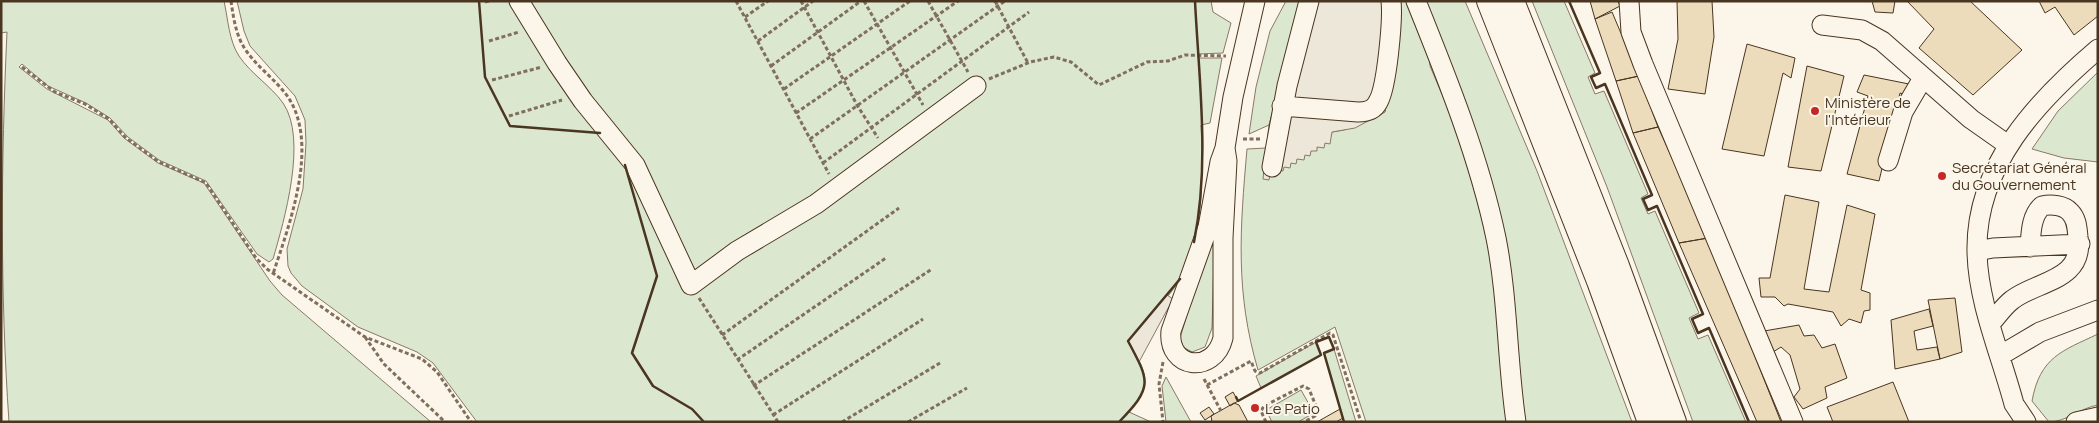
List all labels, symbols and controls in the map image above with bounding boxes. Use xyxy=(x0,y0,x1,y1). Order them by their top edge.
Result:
place label: Ministère de l'Intérieur xyxy=(1825,92,1911,130)
marker: Ministère de l'Intérieur xyxy=(1809,105,1821,117)
place label: Secrétariat Général du Gouvernement xyxy=(1952,157,2087,195)
marker: Secrétariat Général du Gouvernement xyxy=(1936,170,1948,182)
place label: Le Patio xyxy=(1265,398,1320,419)
marker: Le Patio xyxy=(1249,402,1261,414)

